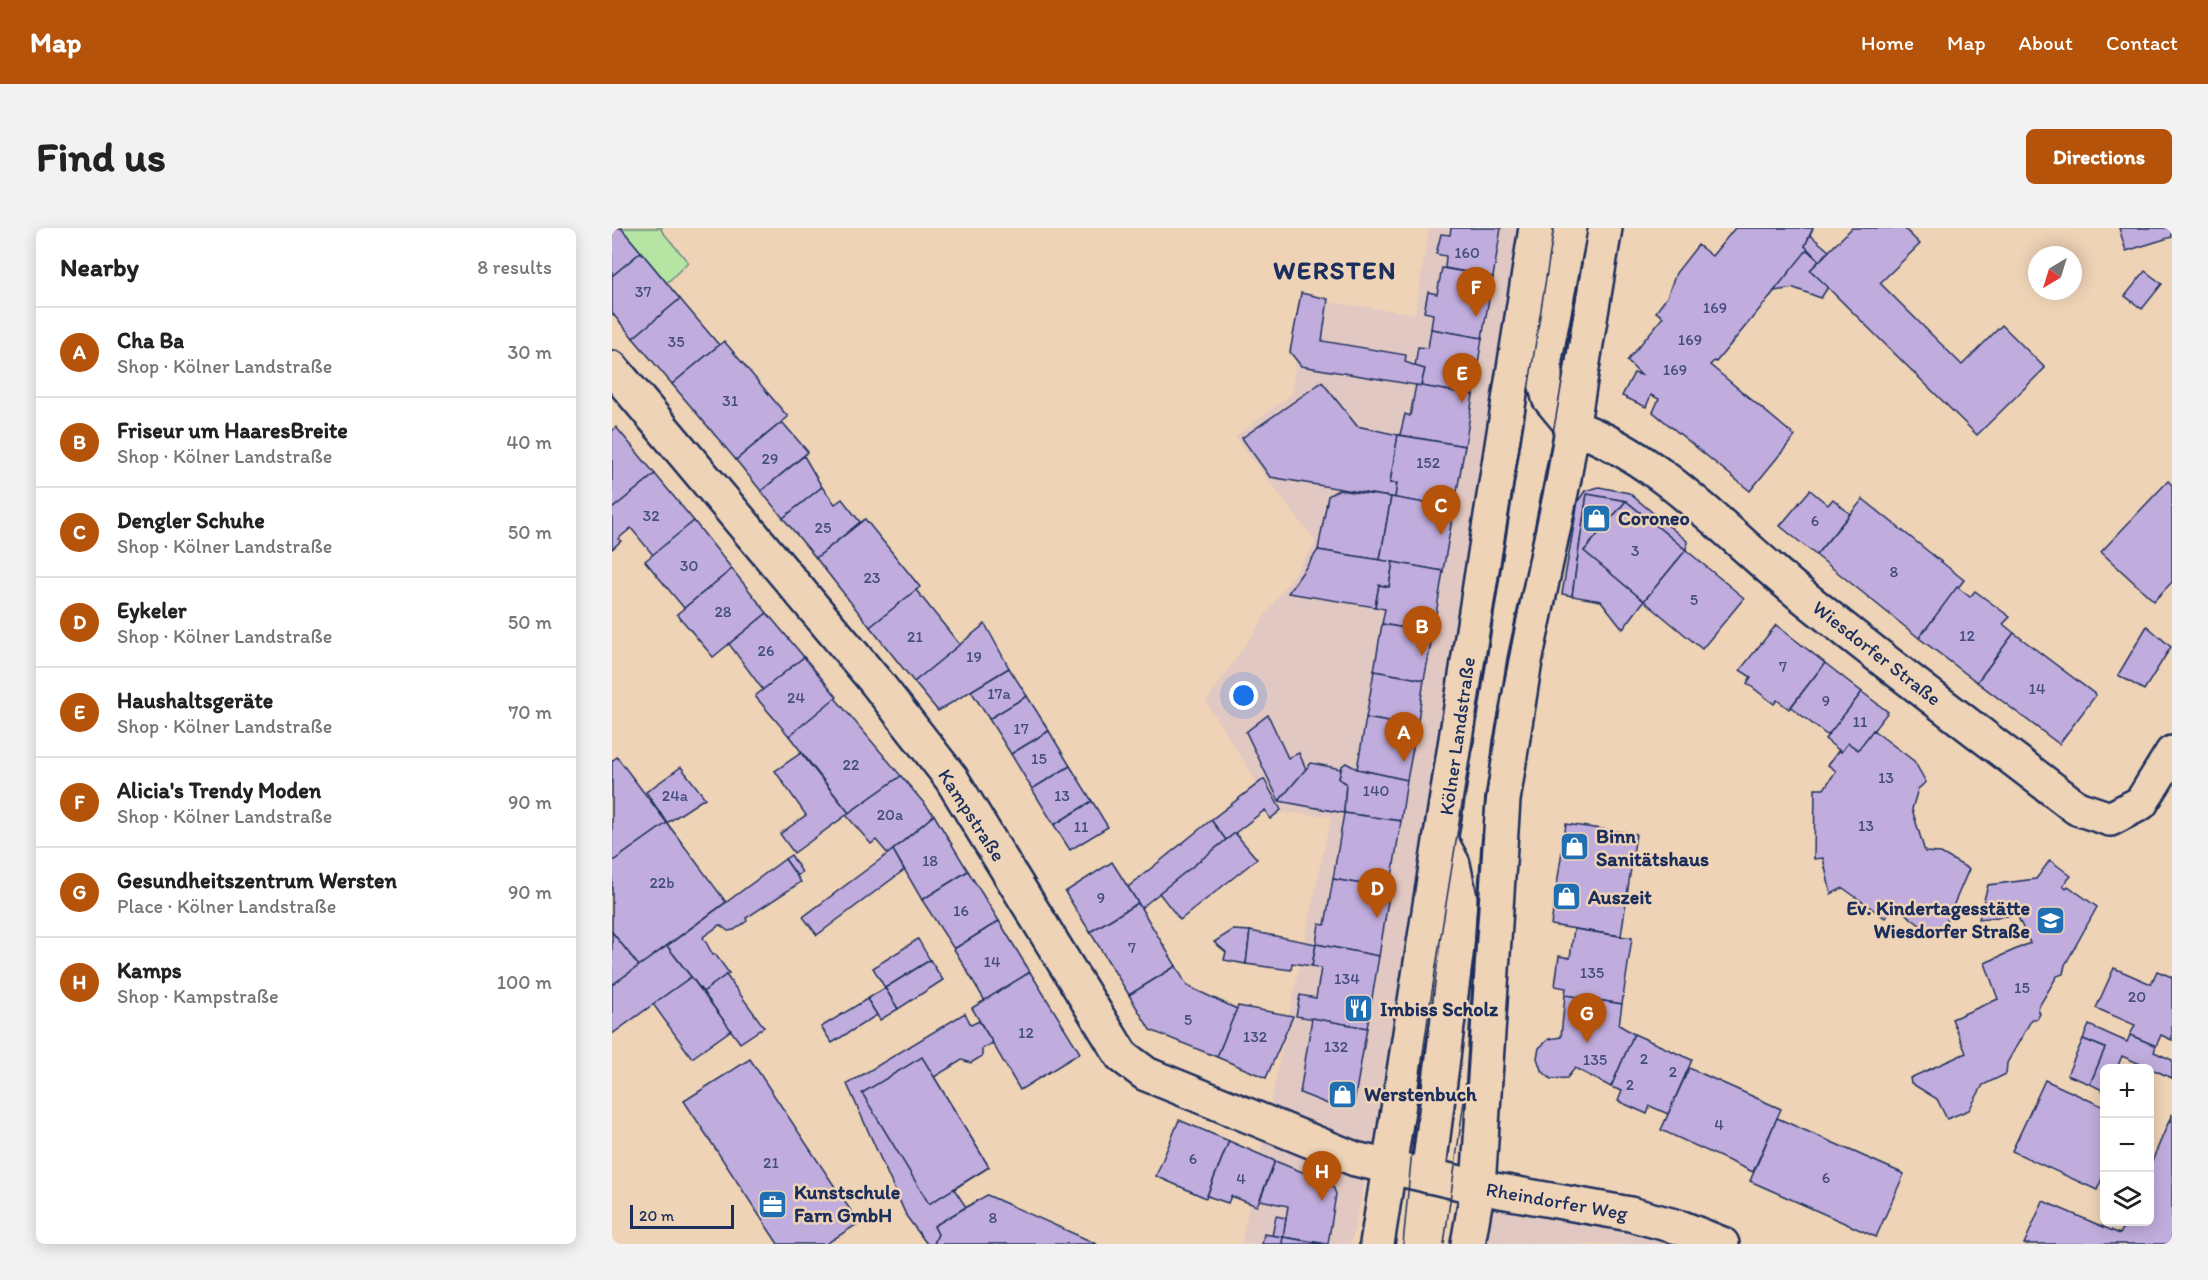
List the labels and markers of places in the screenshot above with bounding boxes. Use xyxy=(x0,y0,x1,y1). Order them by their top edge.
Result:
pin: F xyxy=(1456,268,1496,317)
pin: E xyxy=(1442,354,1482,403)
pin: C xyxy=(1422,486,1460,535)
shop icon: Coroneo xyxy=(1581,502,1613,534)
place label: Coroneo xyxy=(1618,506,1690,530)
pin: B xyxy=(1402,606,1442,656)
pin: A xyxy=(1384,712,1424,762)
place label: Binn Sanitätshaus xyxy=(1596,824,1709,871)
shop icon: Binn Sanitätshaus xyxy=(1559,831,1591,863)
pin: D xyxy=(1358,868,1396,918)
shop icon: Auszeit xyxy=(1551,881,1583,913)
place label: Auszeit xyxy=(1587,885,1652,909)
place label: Ev. Kindertagesstätte Wiesdorfer Straße xyxy=(1846,896,2030,943)
school or university icon: Ev. Kindertagesstätte Wiesdorfer Straße xyxy=(2035,904,2067,936)
restaurant icon: Imbiss Scholz xyxy=(1343,993,1375,1025)
pin: G xyxy=(1568,994,1606,1043)
place label: Imbiss Scholz xyxy=(1380,997,1499,1021)
shop icon: Werstenbuch xyxy=(1327,1078,1359,1110)
place label: Werstenbuch xyxy=(1364,1082,1477,1106)
pin: H xyxy=(1302,1152,1342,1201)
place label: Kunstschule Farn GmbH xyxy=(794,1180,901,1227)
office icon: Kunstschule Farn GmbH xyxy=(757,1188,789,1220)

